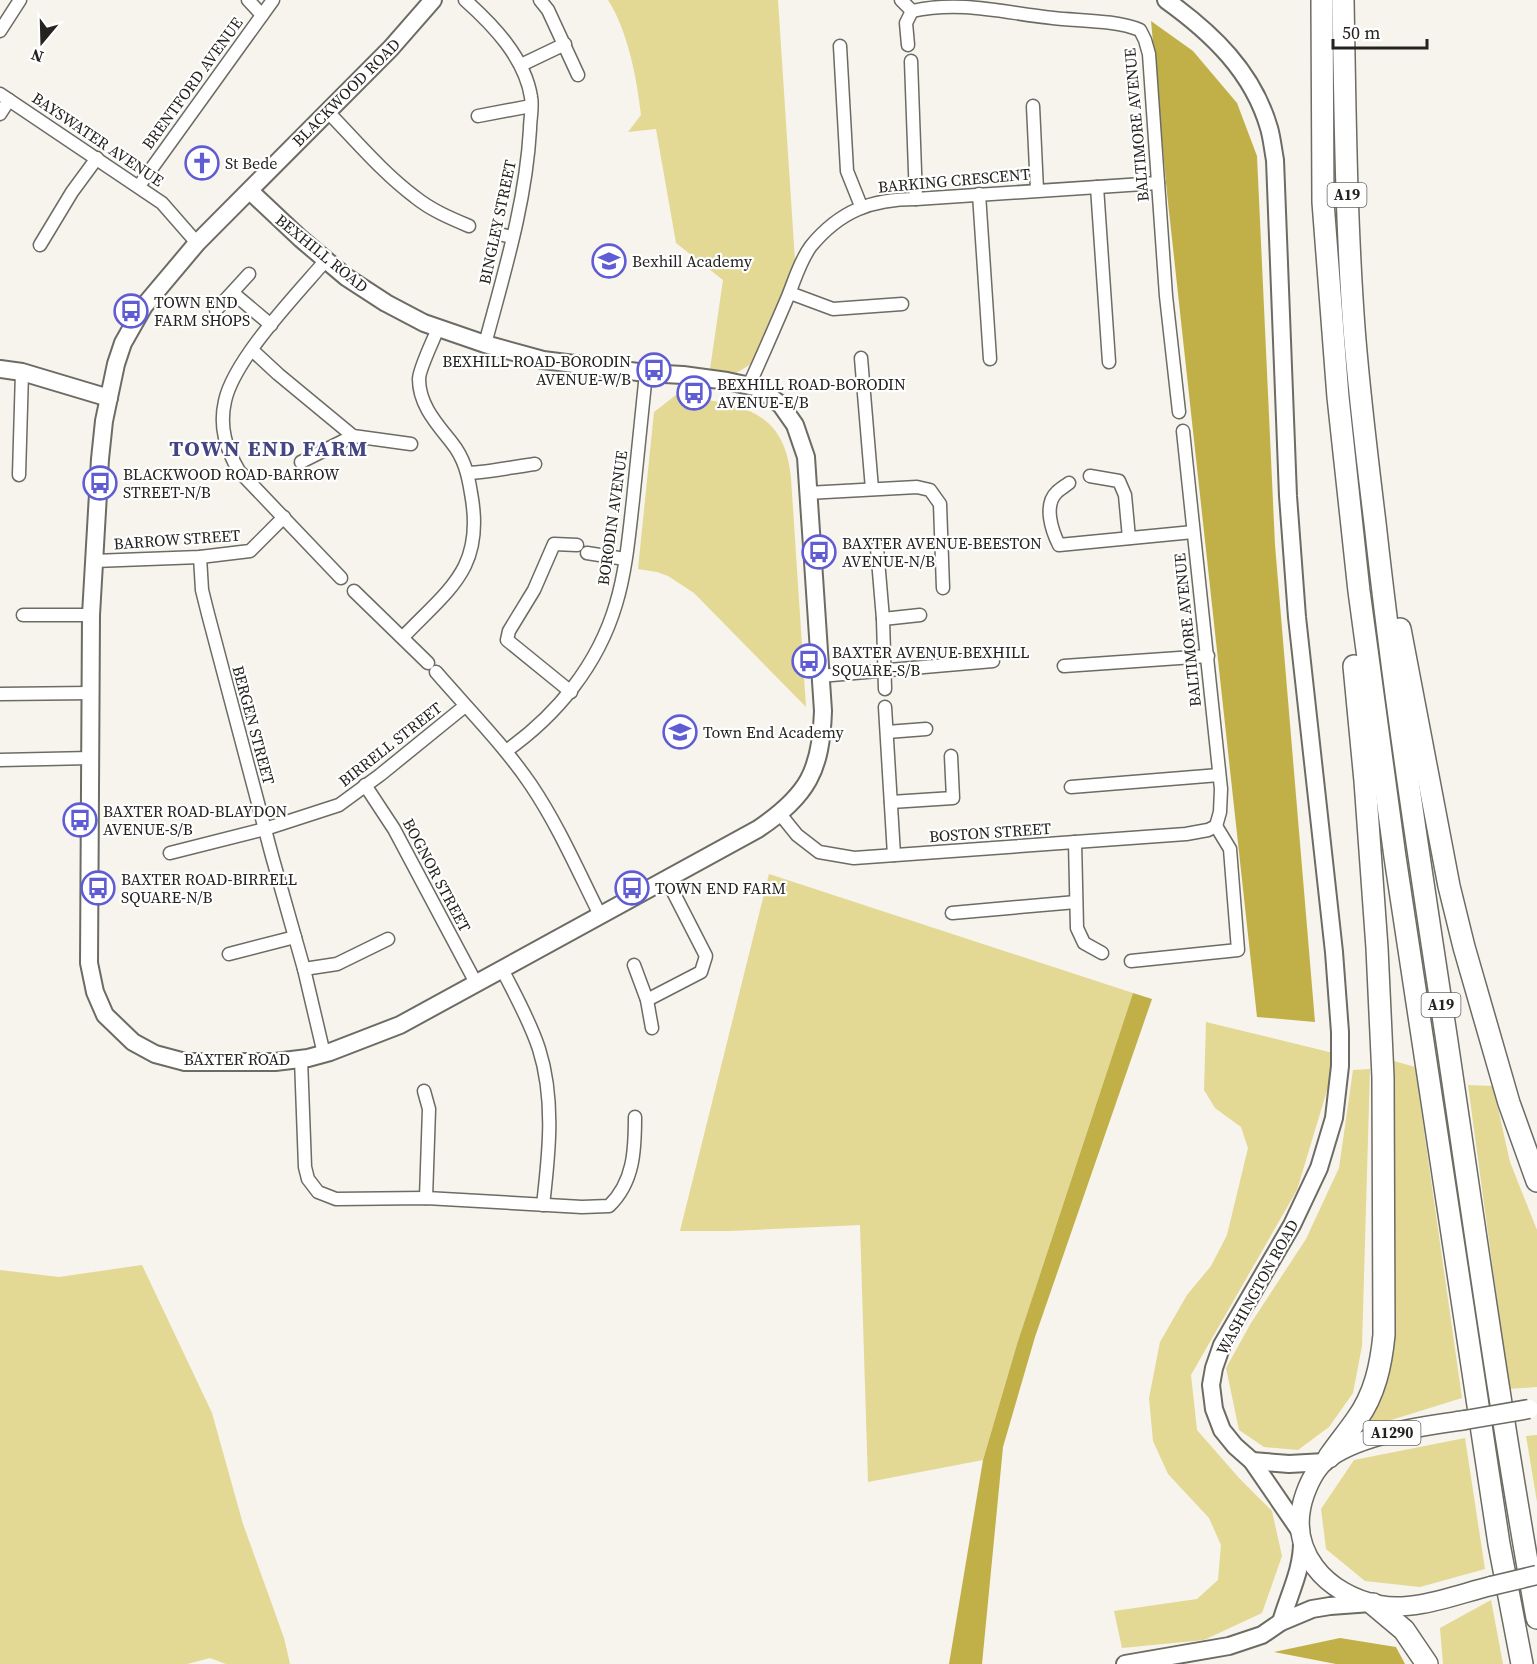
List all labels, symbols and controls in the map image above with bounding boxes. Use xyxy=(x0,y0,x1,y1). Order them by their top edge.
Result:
north arrow xyxy=(12,12,72,72)
street label: BRENTFORD AVENUE xyxy=(137,12,248,154)
scale bar xyxy=(1333,12,1428,50)
text: 50 m xyxy=(1342,20,1380,45)
street label: BLACKWOOD ROAD xyxy=(287,33,405,151)
text: N xyxy=(28,44,46,68)
street label: BALTIMORE AVENUE xyxy=(1118,47,1154,203)
street label: BAYSWATER AVENUE xyxy=(28,87,168,191)
church icon: St Bede xyxy=(184,145,220,181)
place label: St Bede xyxy=(225,152,277,174)
street label: BINGLEY STREET xyxy=(473,157,521,286)
street label: BARKING CRESCENT xyxy=(877,162,1031,198)
road number: A19 xyxy=(1328,183,1366,207)
street label: BEXHILL ROAD xyxy=(271,209,373,297)
school or university icon: Bexhill Academy xyxy=(591,243,627,279)
place label: Bexhill Academy xyxy=(632,250,753,272)
place label: TOWN END FARM SHOPS xyxy=(154,291,250,331)
bus stop icon: TOWN END FARM SHOPS xyxy=(113,293,149,329)
place label: BEXHILL ROAD-BORODIN AVENUE-W/B xyxy=(442,350,631,390)
bus stop icon: BEXHILL ROAD-BORODIN AVENUE-W/B xyxy=(636,352,672,388)
place label: BEXHILL ROAD-BORODIN AVENUE-E/B xyxy=(717,373,906,413)
bus stop icon: BEXHILL ROAD-BORODIN AVENUE-E/B xyxy=(676,375,712,411)
district label: TOWN END FARM xyxy=(169,433,369,463)
street label: BORODIN AVENUE xyxy=(592,449,632,587)
place label: BLACKWOOD ROAD-BARROW STREET-N/B xyxy=(123,463,340,503)
bus stop icon: BLACKWOOD ROAD-BARROW STREET-N/B xyxy=(82,465,118,501)
street label: BARROW STREET xyxy=(113,524,241,554)
place label: BAXTER AVENUE-BEESTON AVENUE-N/B xyxy=(842,532,1042,572)
bus stop icon: BAXTER AVENUE-BEESTON AVENUE-N/B xyxy=(801,534,837,570)
street label: BALTIMORE AVENUE xyxy=(1168,552,1206,708)
place label: BAXTER AVENUE-BEXHILL SQUARE-S/B xyxy=(832,641,1030,681)
bus stop icon: BAXTER AVENUE-BEXHILL SQUARE-S/B xyxy=(791,643,827,679)
street label: BERGEN STREET xyxy=(228,663,281,787)
street label: BIRRELL STREET xyxy=(334,696,447,791)
school or university icon: Town End Academy xyxy=(662,714,698,750)
place label: Town End Academy xyxy=(703,721,845,743)
place label: BAXTER ROAD-BLAYDON AVENUE-S/B xyxy=(103,800,287,840)
bus stop icon: BAXTER ROAD-BLAYDON AVENUE-S/B xyxy=(62,802,98,838)
street label: BOGNOR STREET xyxy=(398,814,476,936)
street label: BOSTON STREET xyxy=(928,817,1052,847)
place label: BAXTER ROAD-BIRRELL SQUARE-N/B xyxy=(121,868,297,908)
bus stop icon: BAXTER ROAD-BIRRELL SQUARE-N/B xyxy=(80,870,116,906)
bus stop icon: TOWN END FARM xyxy=(614,870,650,906)
place label: TOWN END FARM xyxy=(655,877,786,899)
road number: A19 xyxy=(1422,993,1460,1017)
street label: BAXTER ROAD xyxy=(184,1048,290,1070)
street label: WASHINGTON ROAD xyxy=(1211,1215,1303,1359)
road number: A1290 xyxy=(1364,1421,1420,1445)

